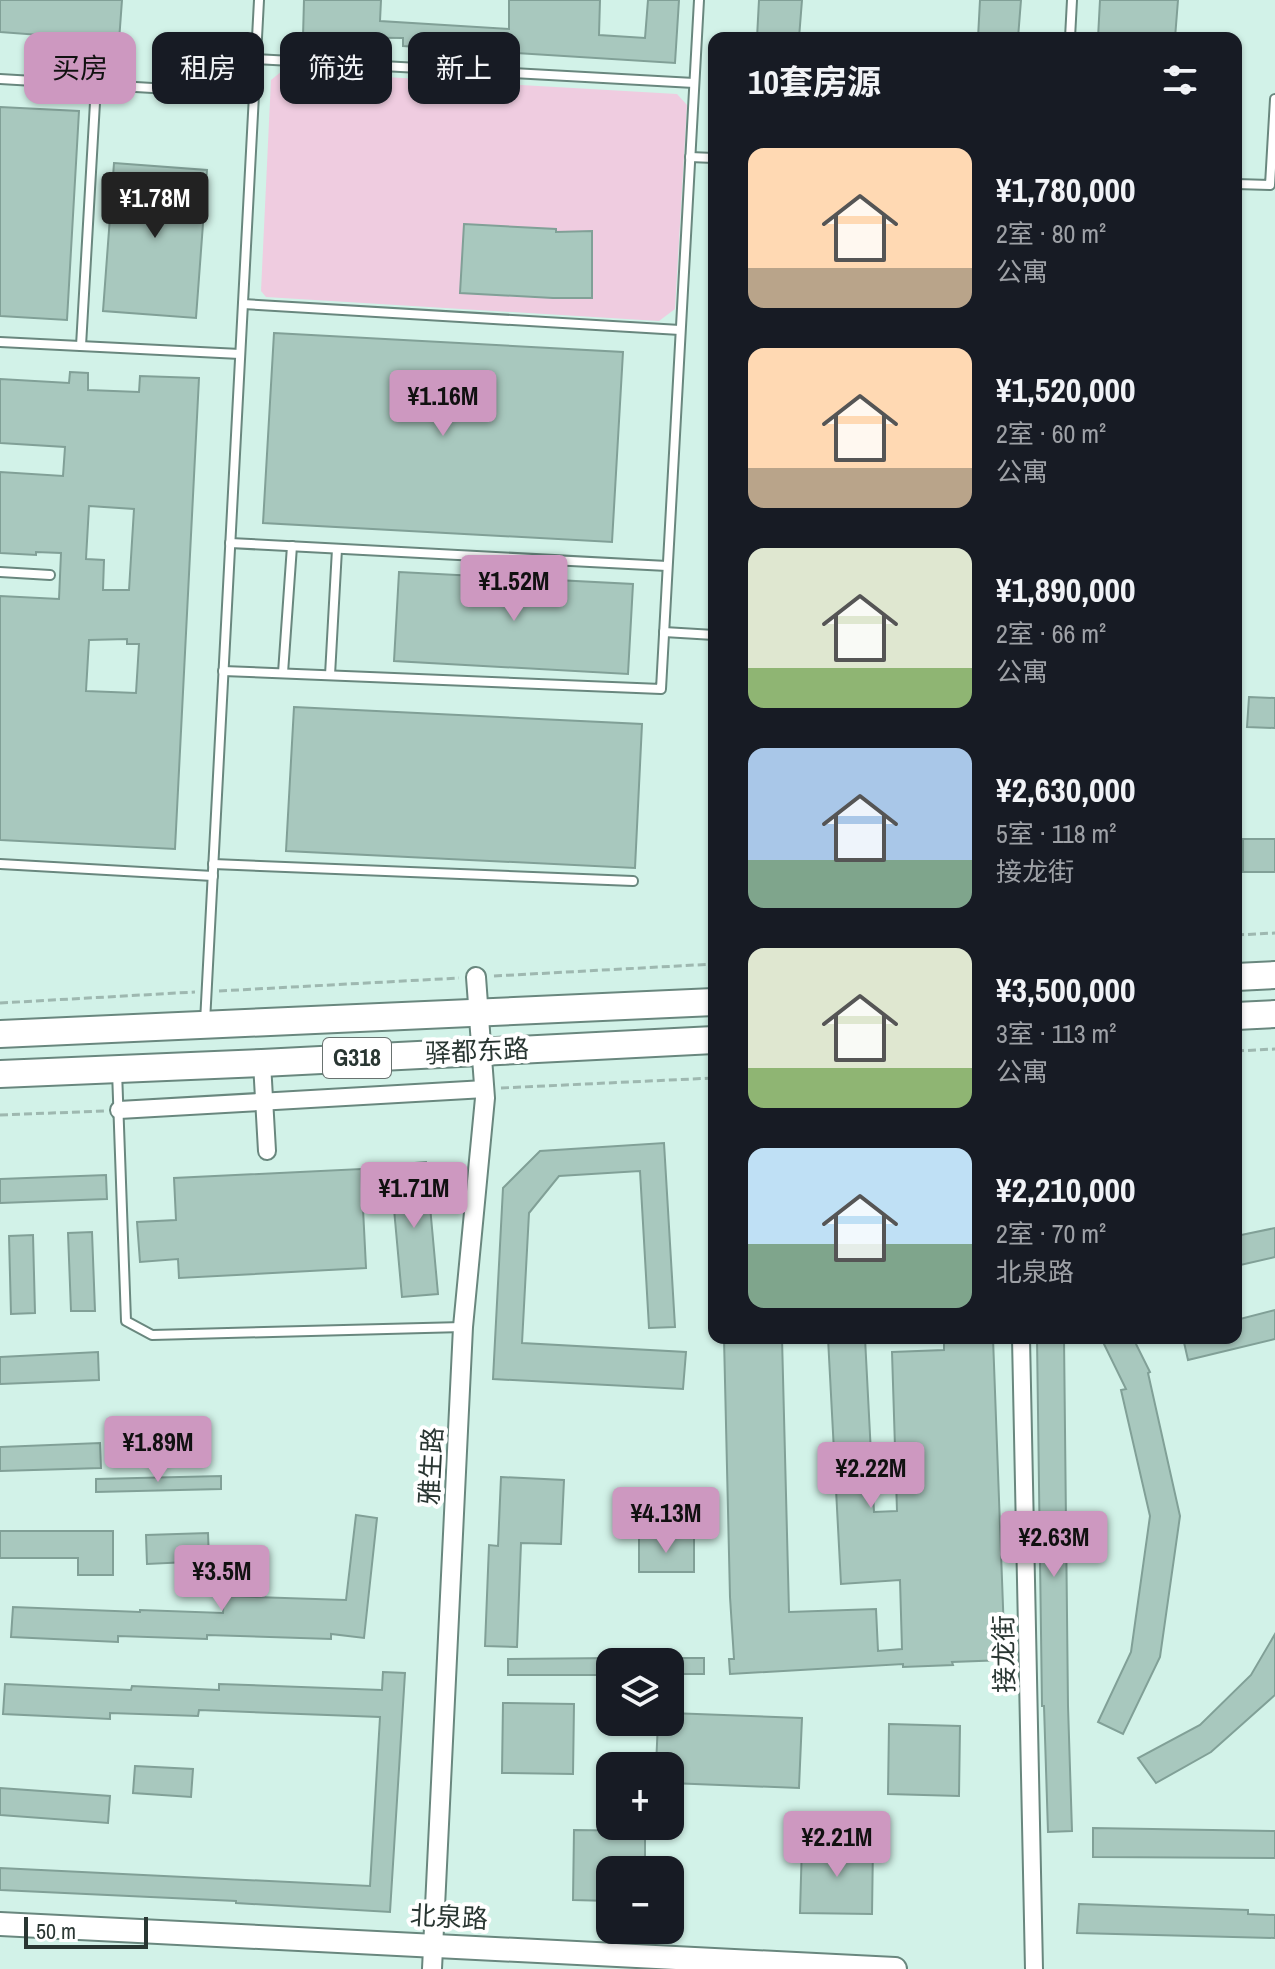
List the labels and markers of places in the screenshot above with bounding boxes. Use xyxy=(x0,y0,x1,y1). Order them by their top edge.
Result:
pin: ¥1.78M xyxy=(90,172,220,240)
pin: ¥1.16M xyxy=(378,370,508,438)
pin: ¥1.52M xyxy=(449,555,579,623)
pin: ¥1.71M xyxy=(349,1162,479,1230)
pin: ¥1.89M xyxy=(93,1416,223,1484)
pin: ¥2.22M xyxy=(806,1442,936,1510)
pin: ¥4.13M xyxy=(601,1487,731,1555)
pin: ¥2.63M xyxy=(989,1511,1119,1579)
pin: ¥3.5M xyxy=(166,1545,278,1613)
pin: ¥2.21M xyxy=(772,1811,902,1879)

